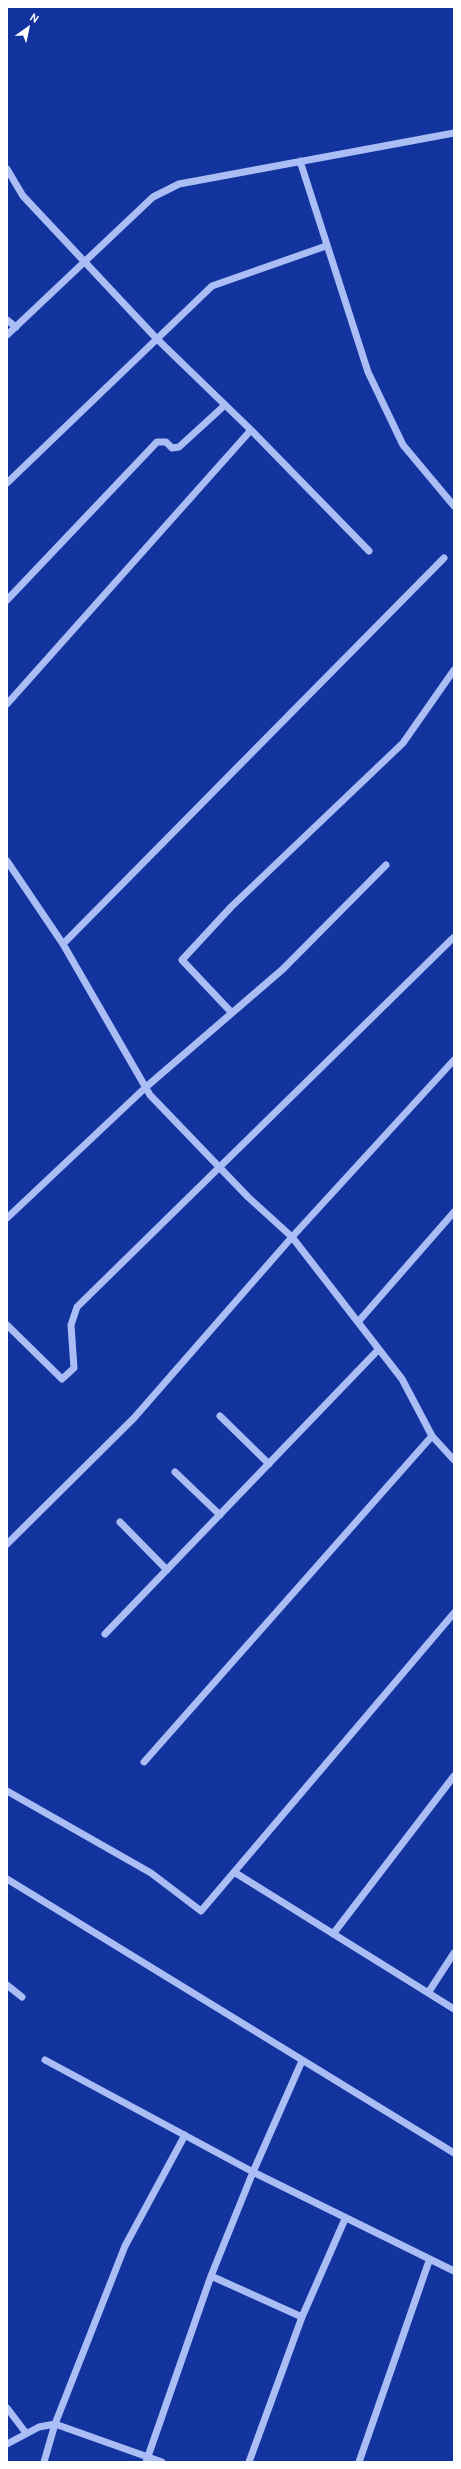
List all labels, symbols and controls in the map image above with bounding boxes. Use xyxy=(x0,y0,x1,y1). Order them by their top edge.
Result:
north arrow xyxy=(8,8,48,48)
text: N xyxy=(27,10,42,26)

